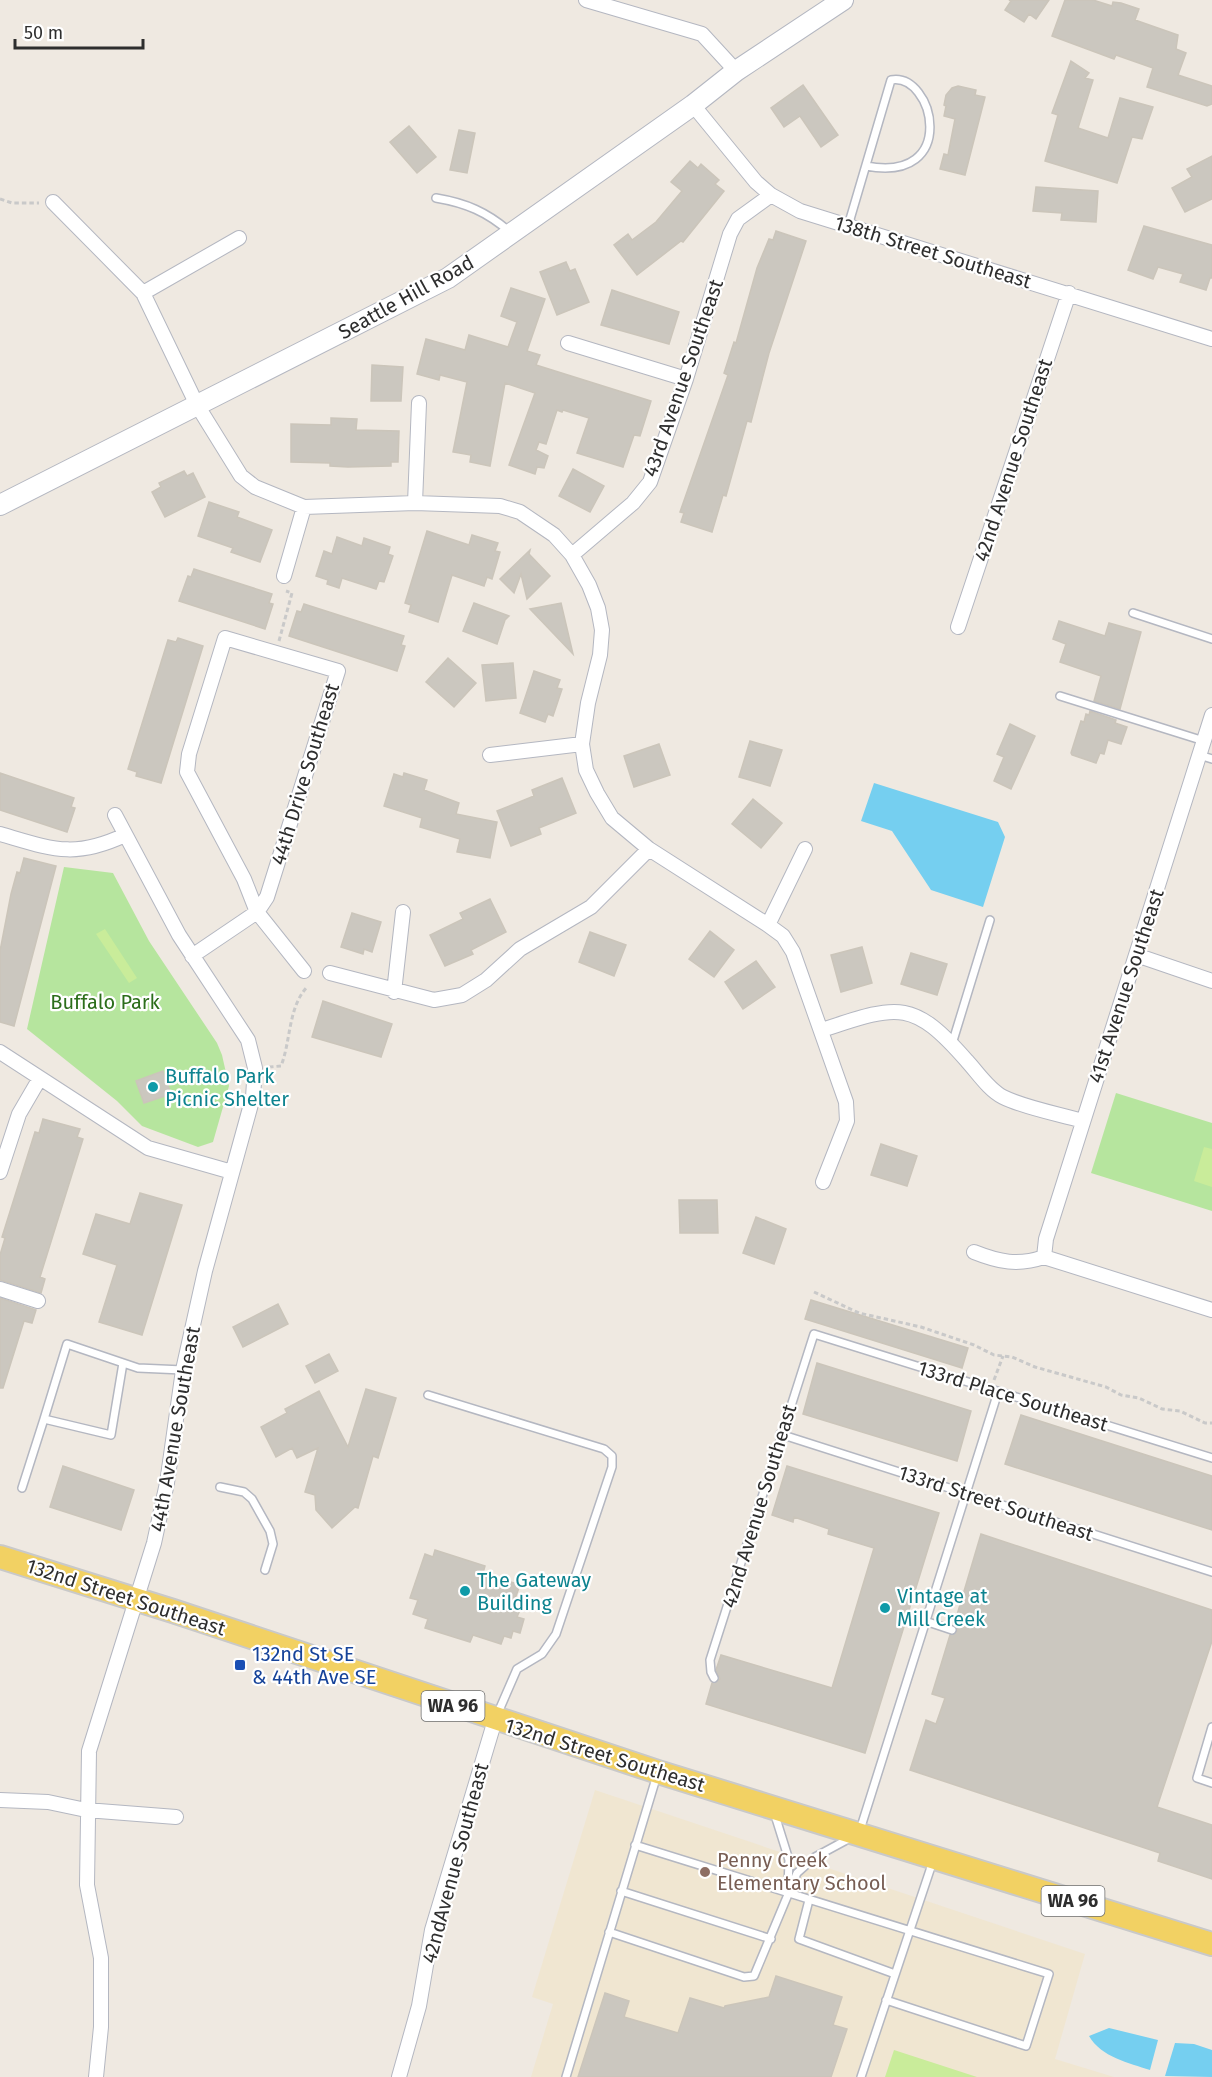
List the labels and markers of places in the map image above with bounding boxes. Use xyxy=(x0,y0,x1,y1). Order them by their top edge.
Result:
place label: Buffalo Park Picnic Shelter xyxy=(165,1064,289,1111)
marker: Buffalo Park Picnic Shelter xyxy=(146,1080,160,1094)
place label: The Gateway Building xyxy=(477,1568,591,1615)
marker: The Gateway Building xyxy=(458,1584,472,1598)
place label: Vintage at Mill Creek xyxy=(897,1584,988,1631)
marker: Vintage at Mill Creek xyxy=(878,1601,892,1615)
place label: 132nd St SE & 44th Ave SE xyxy=(252,1642,376,1689)
marker: 132nd St SE & 44th Ave SE xyxy=(233,1658,247,1672)
place label: Penny Creek Elementary School xyxy=(717,1848,886,1895)
marker: Penny Creek Elementary School xyxy=(698,1865,712,1879)

